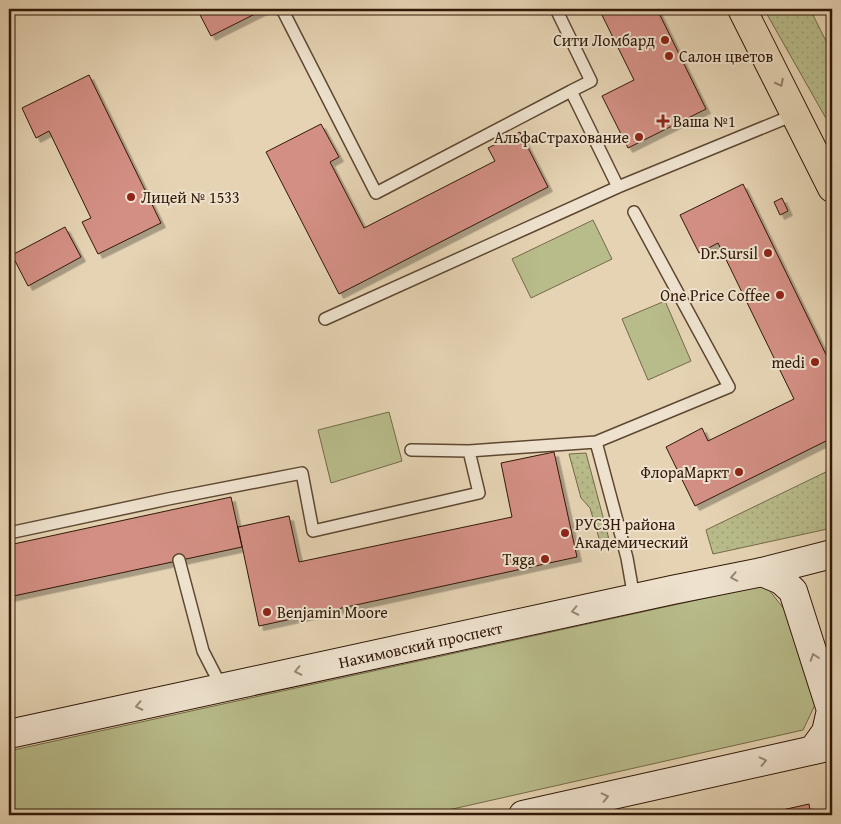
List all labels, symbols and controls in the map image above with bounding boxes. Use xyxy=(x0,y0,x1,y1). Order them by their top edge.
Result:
place label: Сити Ломбард xyxy=(553,28,655,52)
marker: Сити Ломбард xyxy=(659,34,671,46)
place label: Салон цветов xyxy=(679,44,773,68)
marker: Салон цветов xyxy=(663,50,675,62)
one-way arrow xyxy=(774,78,784,87)
place label: Ваша №1 xyxy=(673,109,736,133)
marker: Ваша №1 xyxy=(657,115,669,127)
place label: АльфаСтрахование xyxy=(494,125,629,149)
marker: АльфаСтрахование xyxy=(633,131,645,143)
place label: Лицей № 1533 xyxy=(141,185,240,209)
marker: Лицей № 1533 xyxy=(125,191,137,203)
place label: Dr.Sursil xyxy=(701,241,759,265)
marker: Dr.Sursil xyxy=(762,247,774,259)
place label: One Price Coffee xyxy=(660,283,770,307)
marker: One Price Coffee xyxy=(774,289,786,301)
place label: medi xyxy=(771,350,806,374)
marker: medi xyxy=(809,356,821,368)
place label: ФлораМаркт xyxy=(640,460,729,484)
marker: ФлораМаркт xyxy=(733,466,745,478)
place label: РУСЗН района Академический xyxy=(575,512,689,554)
marker: РУСЗН района Академический xyxy=(559,527,571,539)
place label: Тяga xyxy=(502,547,535,571)
marker: Тяga xyxy=(539,553,551,565)
one-way arrow xyxy=(729,572,738,582)
place label: Benjamin Moore xyxy=(277,600,388,624)
one-way arrow xyxy=(570,605,579,616)
marker: Benjamin Moore xyxy=(261,606,273,618)
street label: Нахимовский проспект xyxy=(336,615,505,674)
one-way arrow xyxy=(810,653,820,661)
one-way arrow xyxy=(294,665,302,676)
one-way arrow xyxy=(135,700,144,710)
one-way arrow xyxy=(759,757,768,767)
one-way arrow xyxy=(600,792,609,803)

